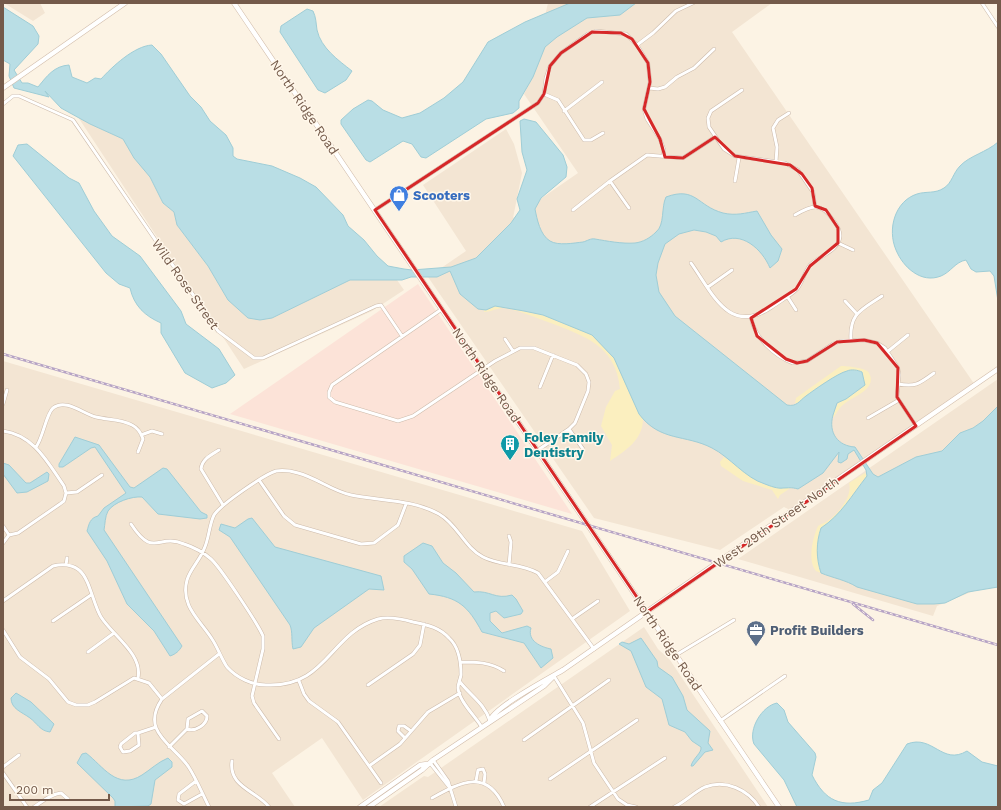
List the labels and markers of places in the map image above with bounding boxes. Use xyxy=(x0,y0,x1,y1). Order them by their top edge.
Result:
shop icon: Scooters xyxy=(388,184,410,212)
place label: Scooters xyxy=(413,188,470,203)
place label: Foley Family Dentistry xyxy=(524,430,604,460)
building icon: Foley Family Dentistry xyxy=(499,433,521,461)
office icon: Profit Builders xyxy=(745,619,767,647)
place label: Profit Builders xyxy=(770,623,864,638)

